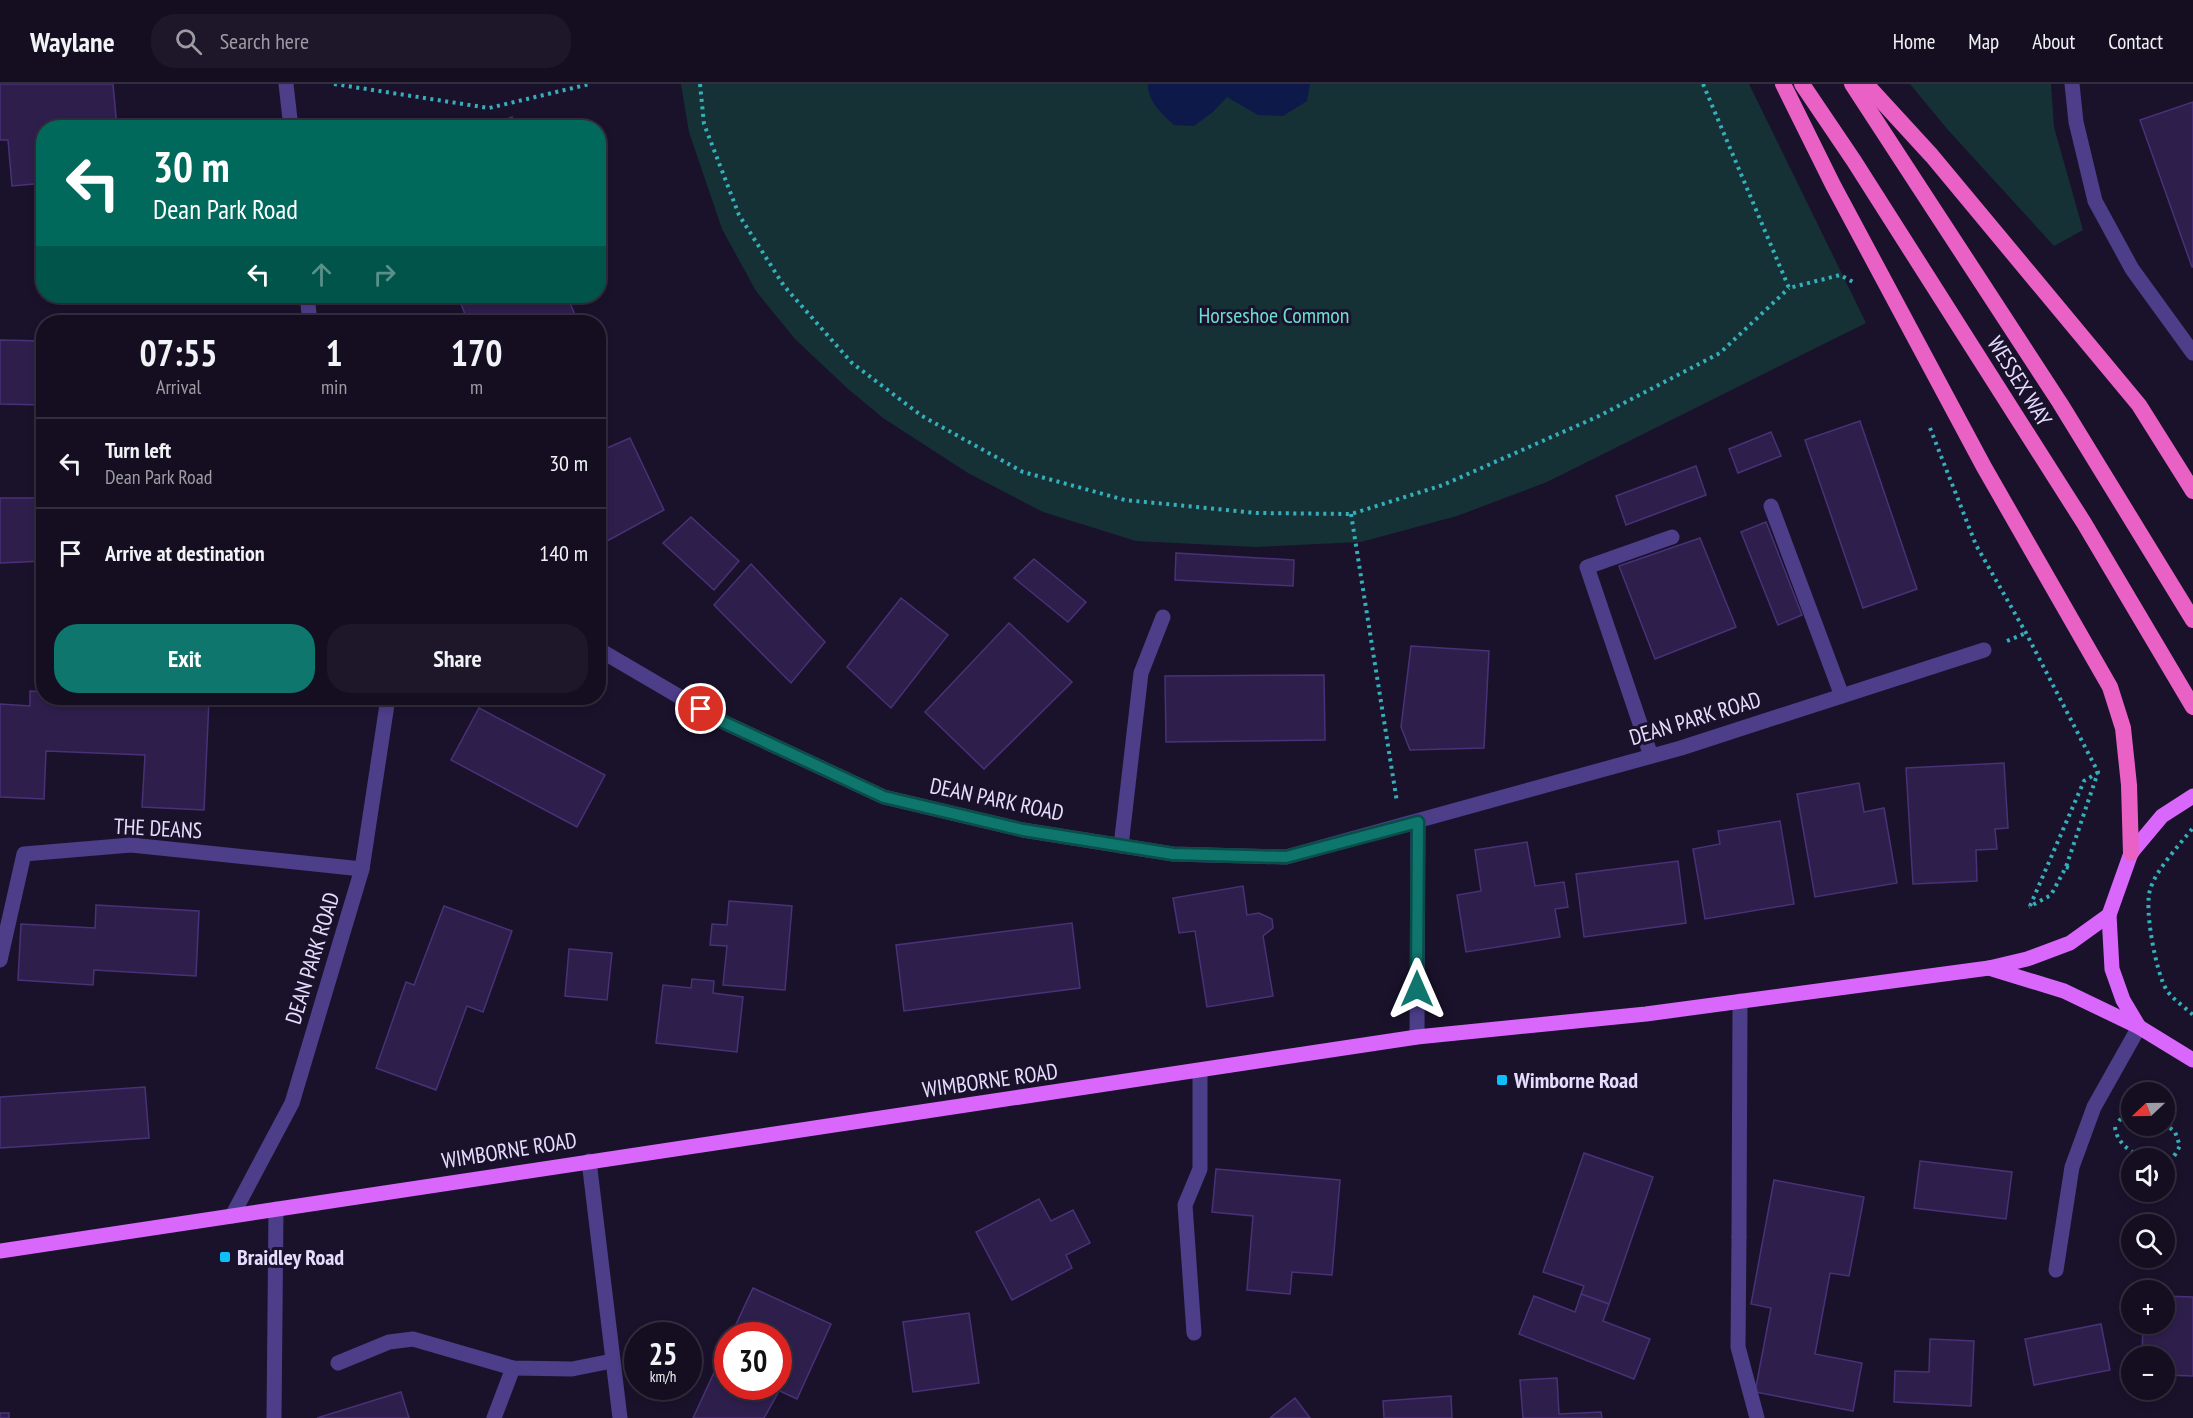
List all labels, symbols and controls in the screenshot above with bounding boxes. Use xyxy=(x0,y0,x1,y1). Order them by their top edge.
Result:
search box xyxy=(151,14,571,68)
text: Waylane xyxy=(30,23,115,60)
icon: search xyxy=(172,25,205,58)
text: Search here xyxy=(220,27,309,55)
text: Home xyxy=(1893,28,1935,55)
text: Map xyxy=(1968,28,1999,55)
text: About xyxy=(2032,28,2075,55)
text: Contact xyxy=(2108,28,2163,55)
text: 30 m xyxy=(153,139,230,194)
icon: left xyxy=(54,144,132,222)
text: Dean Park Road xyxy=(153,192,298,226)
icon: left xyxy=(242,258,275,291)
icon: ahead xyxy=(305,258,338,291)
icon: right xyxy=(368,258,401,291)
park label: Horseshoe Common xyxy=(1199,301,1350,329)
text: 07:55 xyxy=(140,329,217,376)
text: 1 xyxy=(325,329,343,376)
text: 170 xyxy=(451,329,502,376)
street label: WESSEX WAY xyxy=(1981,331,2059,431)
text: Arrival xyxy=(156,374,201,400)
text: min xyxy=(321,374,347,400)
text: m xyxy=(470,374,483,400)
text: Turn left xyxy=(105,436,171,464)
icon: left xyxy=(54,447,87,480)
text: 30 m xyxy=(549,449,588,477)
text: Dean Park Road xyxy=(105,464,212,490)
icon: arrive xyxy=(54,537,87,570)
text: Arrive at destination xyxy=(105,539,265,567)
text: 140 m xyxy=(539,539,588,567)
button: Exit xyxy=(54,624,315,693)
button: Share xyxy=(327,624,588,693)
pin xyxy=(675,683,726,734)
street label: DEAN PARK ROAD xyxy=(1626,685,1764,751)
icon: arrive xyxy=(684,692,717,725)
street label: DEAN PARK ROAD xyxy=(928,771,1066,827)
street label: THE DEANS xyxy=(113,812,203,844)
street label: DEAN PARK ROAD xyxy=(279,889,345,1027)
position arrow xyxy=(1385,957,1449,1021)
street label: WIMBORNE ROAD xyxy=(921,1057,1059,1103)
place label: Wimborne Road xyxy=(1513,1066,1638,1094)
marker: Wimborne Road xyxy=(1495,1073,1509,1087)
north arrow xyxy=(2121,1082,2175,1136)
map controls xyxy=(2121,1082,2175,1400)
street label: WIMBORNE ROAD xyxy=(439,1126,579,1174)
button: sound xyxy=(2121,1148,2175,1202)
button: search xyxy=(2121,1214,2175,1268)
place label: Braidley Road xyxy=(237,1243,344,1271)
marker: Braidley Road xyxy=(218,1250,232,1264)
button: + xyxy=(2121,1280,2175,1334)
speed limit sign: 30 xyxy=(714,1322,792,1400)
text: 25 xyxy=(649,1334,677,1373)
button: − xyxy=(2121,1346,2175,1400)
text: km/h xyxy=(650,1367,676,1386)

